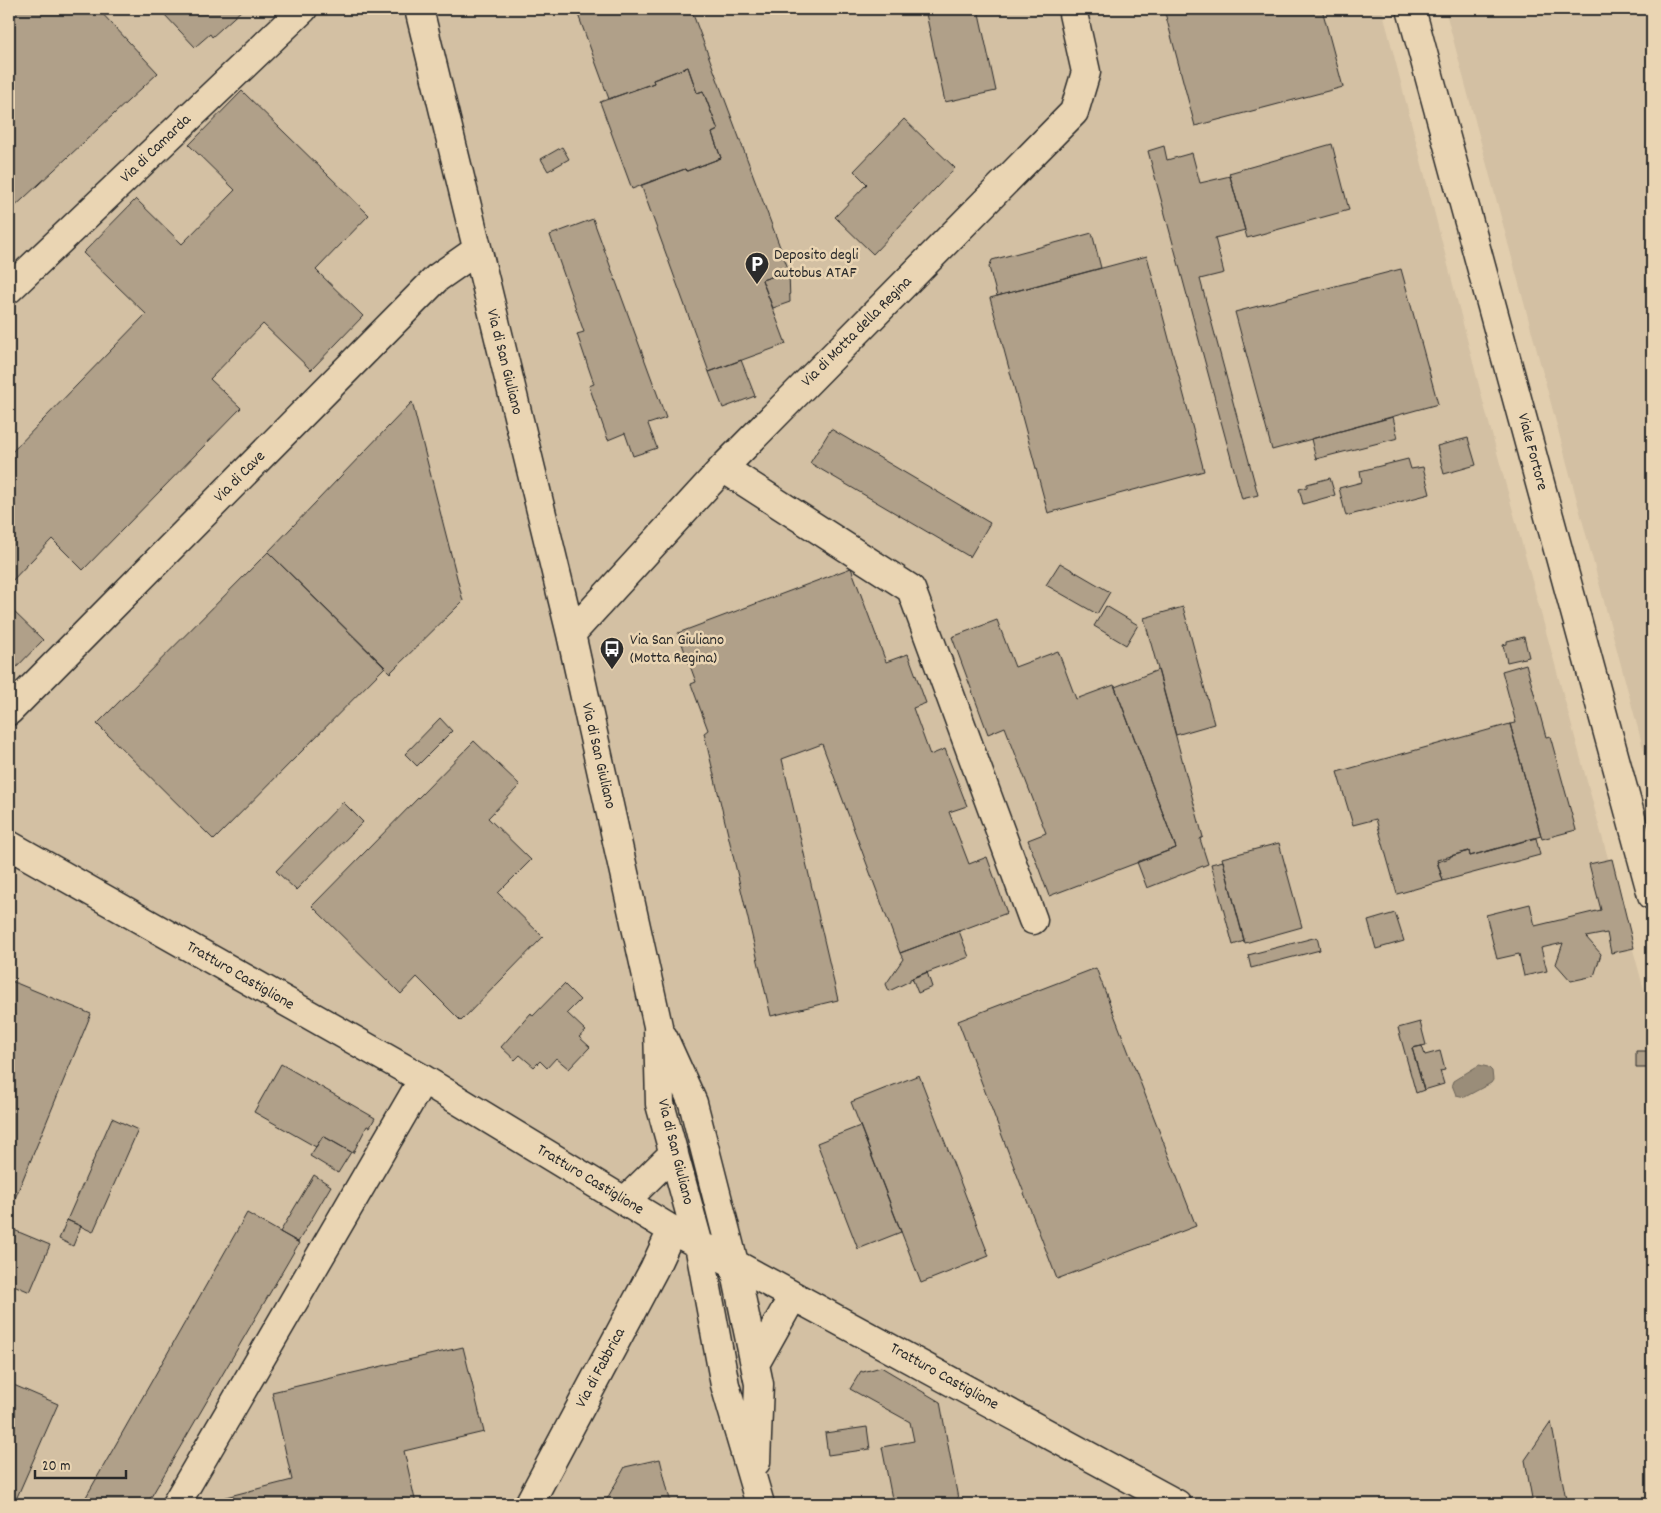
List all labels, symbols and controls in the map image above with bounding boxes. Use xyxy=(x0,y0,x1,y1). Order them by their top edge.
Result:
street label: Via di Camarda xyxy=(115,109,197,189)
place label: Deposito degli autobus ATAF xyxy=(774,244,859,285)
parking icon: Deposito degli autobus ATAF xyxy=(744,251,770,285)
street label: Via di Motta della Regina xyxy=(796,271,918,393)
street label: Via di San Giuliano xyxy=(480,307,528,417)
street label: Viale Fortore xyxy=(1511,411,1553,493)
street label: Via di Cave xyxy=(209,446,271,508)
place label: Via San Giuliano (Motta Regina) xyxy=(630,629,724,670)
bus stop icon: Via San Giuliano (Motta Regina) xyxy=(599,636,625,670)
street label: Via di San Giuliano xyxy=(575,701,621,811)
street label: Tratturo Castiglione xyxy=(182,936,298,1016)
street label: Via di San Giuliano xyxy=(651,1097,699,1207)
street label: Tratturo Castiglione xyxy=(532,1139,648,1221)
street label: Via di Fabbrica xyxy=(570,1324,632,1412)
street label: Tratturo Castiglione xyxy=(885,1337,1003,1417)
scale bar xyxy=(35,1448,126,1480)
text: 20 m xyxy=(42,1456,70,1478)

